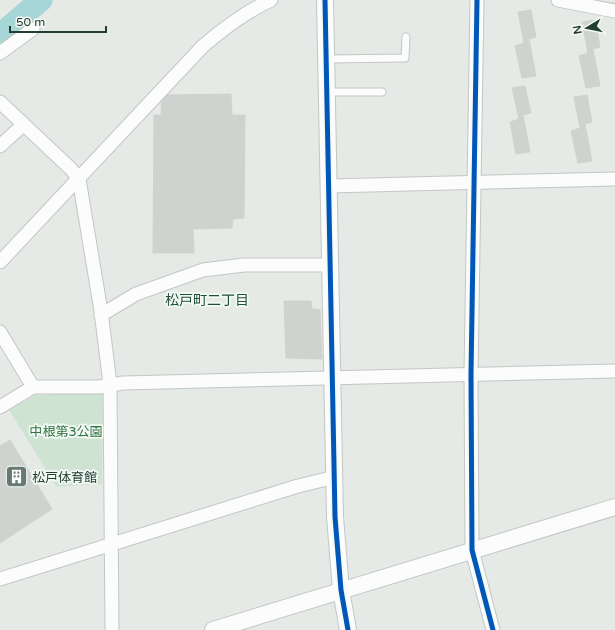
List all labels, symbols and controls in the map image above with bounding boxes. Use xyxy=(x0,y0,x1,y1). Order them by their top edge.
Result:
scale bar xyxy=(10,8,106,34)
north arrow xyxy=(567,8,607,48)
text: 50 m xyxy=(16,15,45,29)
text: N xyxy=(570,24,585,35)
district label: 松戸町二丁目 xyxy=(165,292,249,309)
park label: 中根第3公園 xyxy=(29,424,103,440)
building icon: 松戸体育館 xyxy=(3,464,29,490)
place label: 松戸体育館 xyxy=(32,470,97,486)

